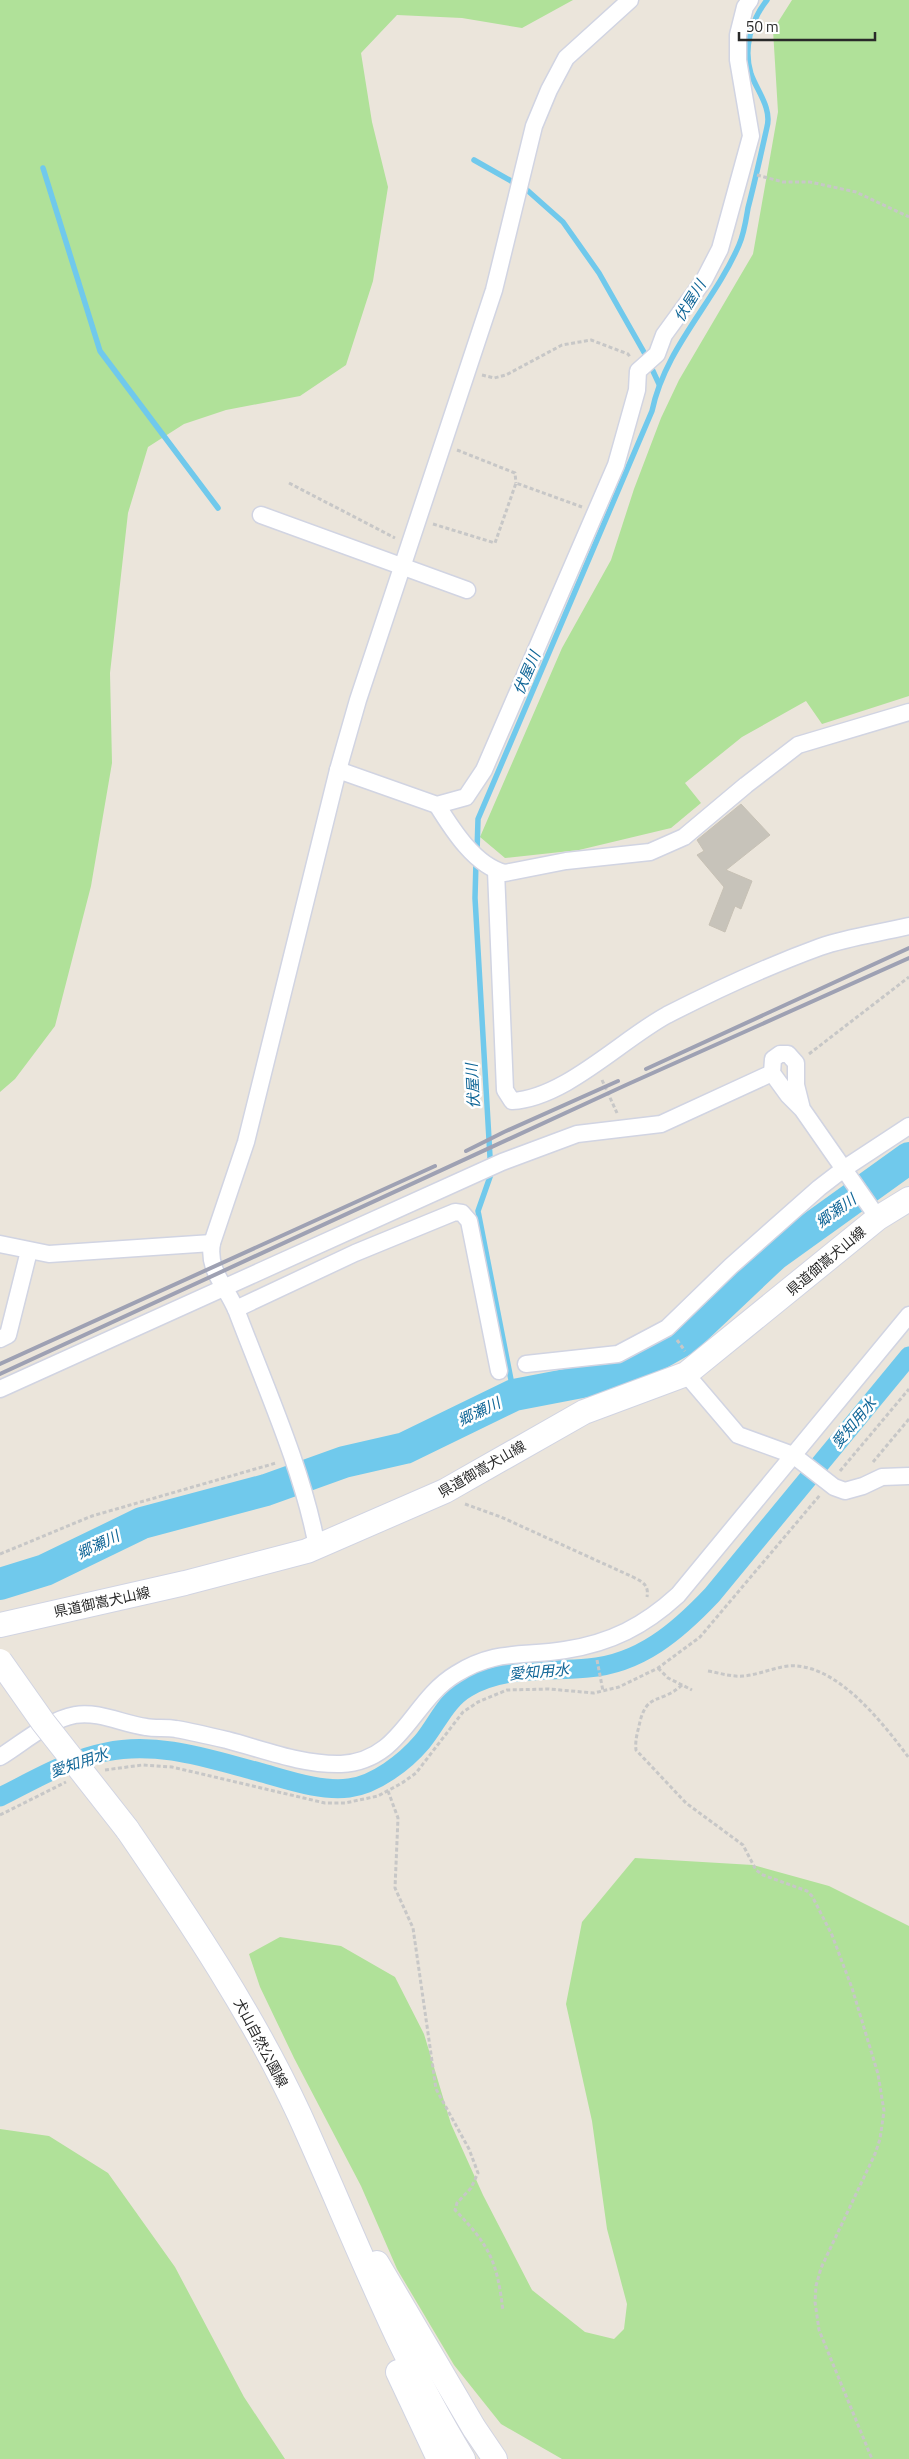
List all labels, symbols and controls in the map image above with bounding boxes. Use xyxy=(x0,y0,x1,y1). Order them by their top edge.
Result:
scale bar xyxy=(739,10,875,42)
text: 50 m xyxy=(746,15,779,38)
water label: 伏屋川 xyxy=(668,274,712,326)
water label: 伏屋川 xyxy=(507,646,547,698)
water label: 伏屋川 xyxy=(460,1061,485,1109)
water label: 郷瀬川 xyxy=(811,1187,862,1233)
street label: 県道御嵩犬山線 xyxy=(781,1221,870,1300)
water label: 郷瀬川 xyxy=(454,1390,506,1432)
water label: 愛知用水 xyxy=(826,1391,883,1453)
street label: 県道御嵩犬山線 xyxy=(434,1435,529,1502)
water label: 郷瀬川 xyxy=(73,1523,125,1565)
street label: 県道御嵩犬山線 xyxy=(52,1581,152,1622)
water label: 愛知用水 xyxy=(508,1657,572,1686)
water label: 愛知用水 xyxy=(47,1741,113,1783)
street label: 犬山自然公園線 xyxy=(229,1995,294,2091)

